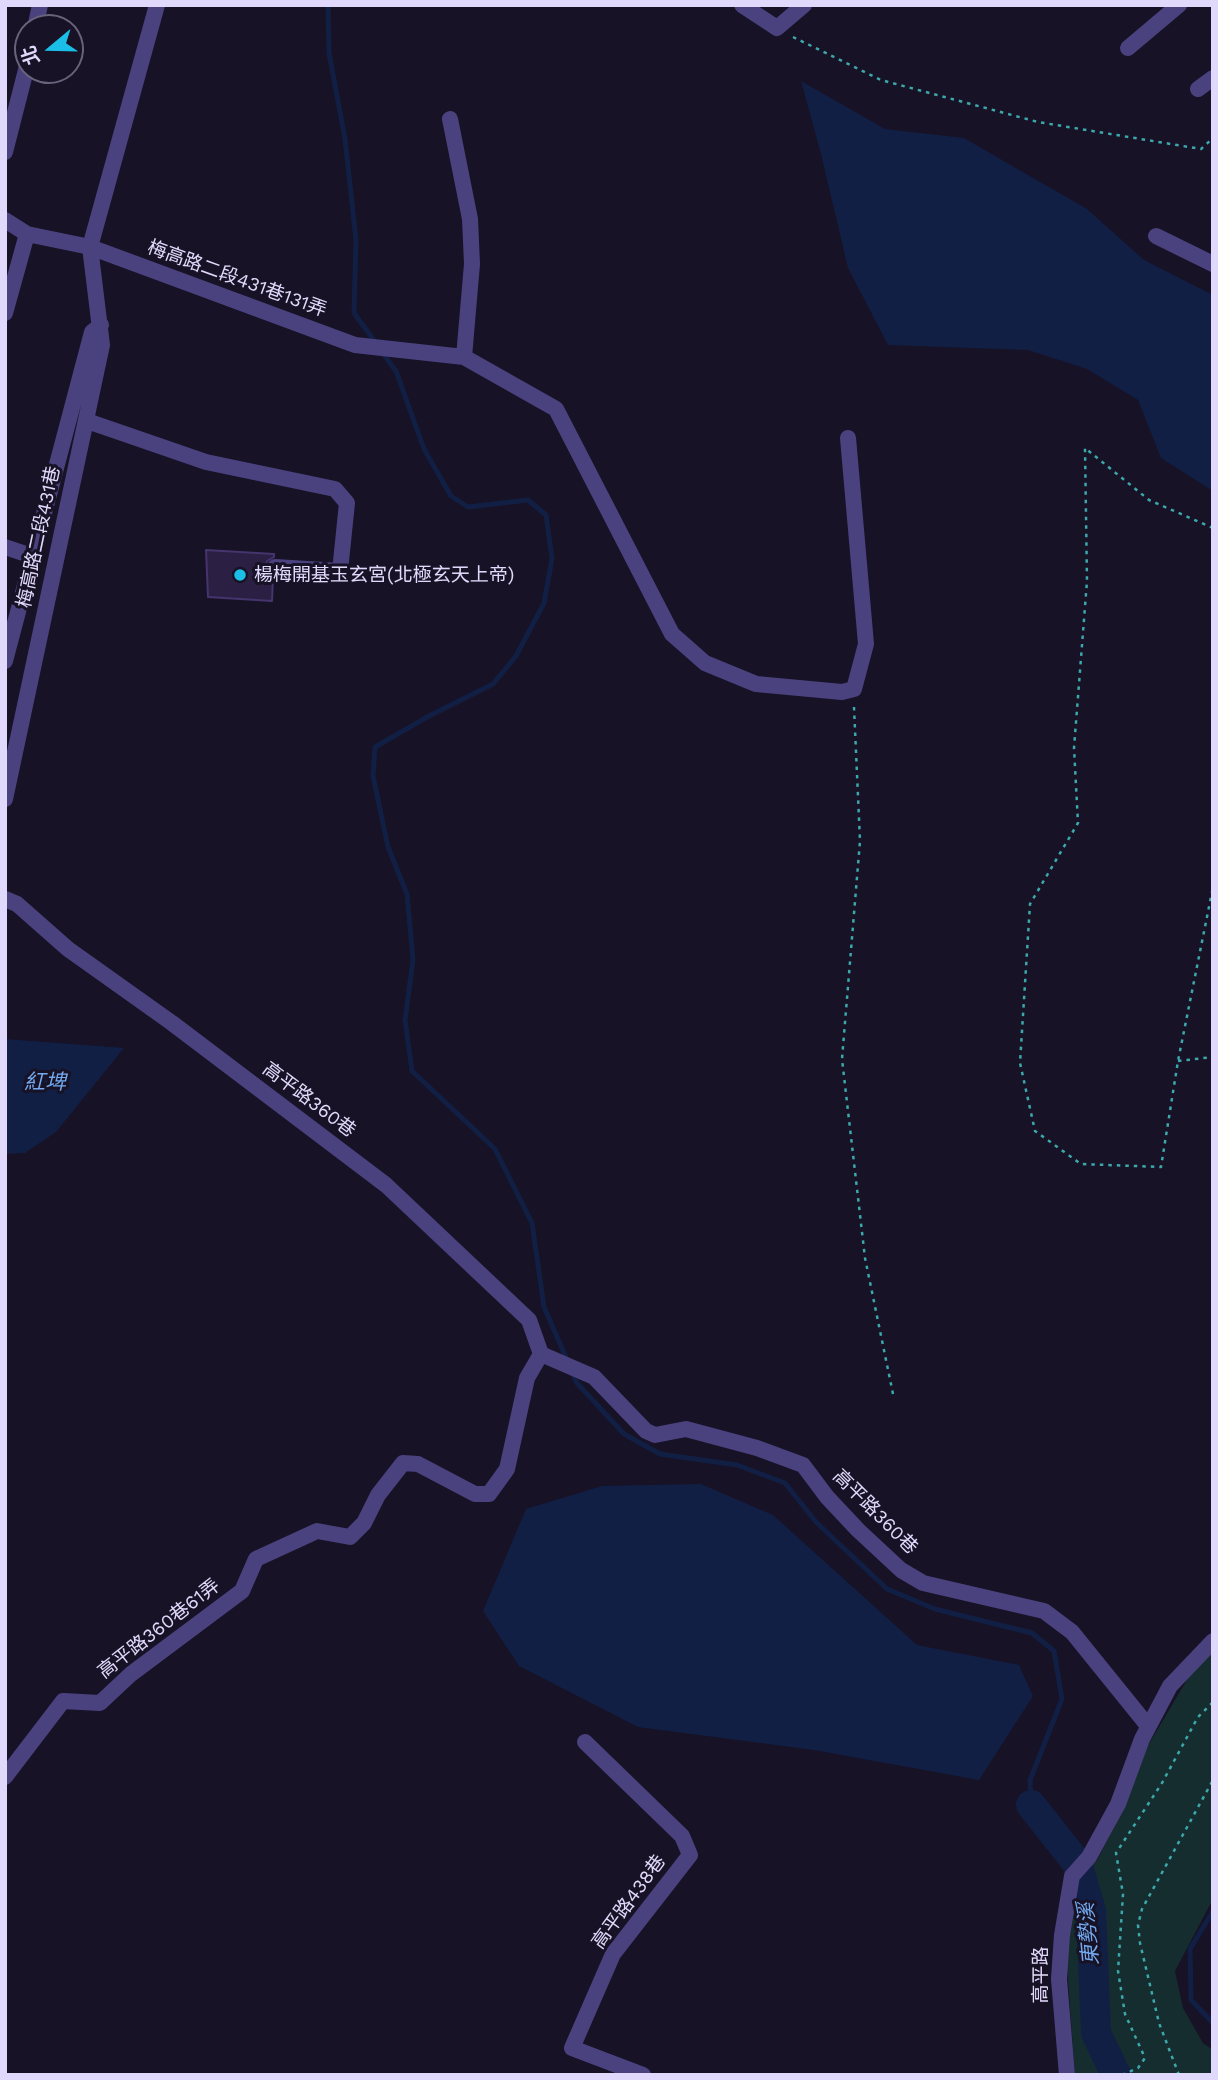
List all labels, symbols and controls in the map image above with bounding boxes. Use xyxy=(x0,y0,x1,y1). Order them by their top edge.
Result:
north arrow xyxy=(14,14,84,84)
text: 北 xyxy=(17,43,45,68)
street label: 梅高路二段431巷131弄 xyxy=(144,236,330,322)
street label: 梅高路二段431巷 xyxy=(13,464,65,610)
place label: 楊梅開基玉玄宮(北極玄天上帝) xyxy=(254,564,514,586)
marker: 楊梅開基玉玄宮(北極玄天上帝) xyxy=(232,567,248,583)
street label: 高平路360巷 xyxy=(258,1058,360,1142)
water label: 紅埤 xyxy=(24,1070,66,1096)
street label: 高平路360巷 xyxy=(828,1465,922,1559)
street label: 高平路360巷61弄 xyxy=(94,1574,224,1684)
street label: 高平路438巷 xyxy=(587,1851,671,1953)
water label: 東勢溪 xyxy=(1074,1902,1104,1966)
street label: 高平路 xyxy=(1030,1947,1052,2003)

